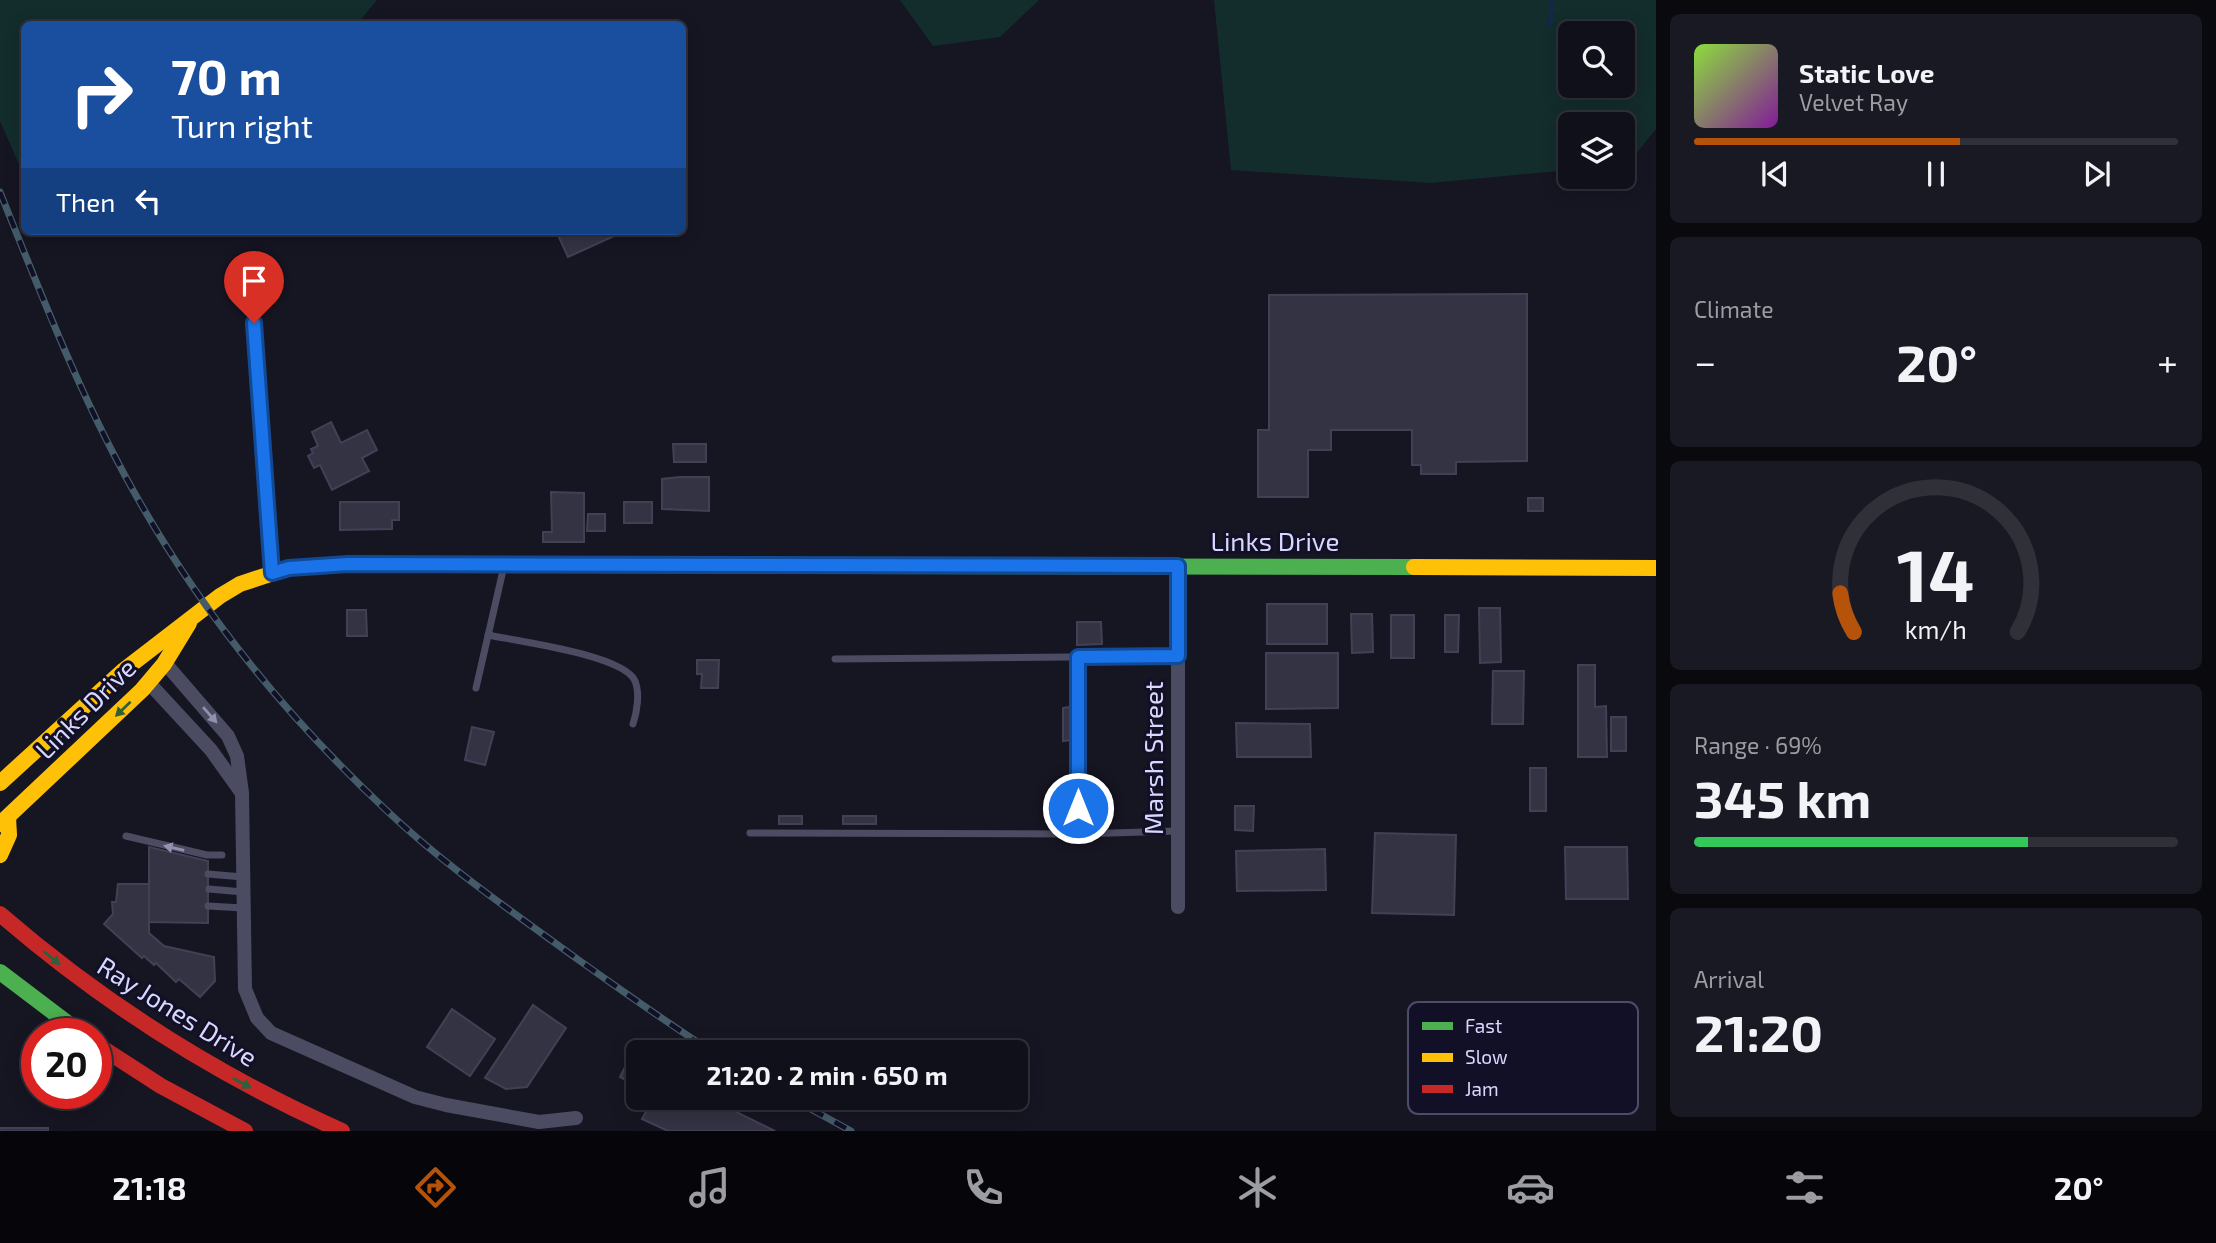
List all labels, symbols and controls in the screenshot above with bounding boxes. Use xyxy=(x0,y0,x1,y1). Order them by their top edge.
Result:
map controls xyxy=(1558,21,1635,189)
button: search xyxy=(1558,21,1635,98)
text: 70 m xyxy=(171,46,282,105)
icon: right xyxy=(56,49,147,140)
text: Static Love xyxy=(1799,57,1935,88)
text: Velvet Ray xyxy=(1799,88,1908,116)
text: Turn right xyxy=(171,106,313,144)
button: layers xyxy=(1558,112,1635,189)
icon: previous xyxy=(1756,155,1794,193)
icon: pause xyxy=(1917,155,1955,193)
icon: next xyxy=(2078,155,2116,193)
icon: left xyxy=(129,182,167,220)
text: Then xyxy=(56,186,115,217)
pin xyxy=(224,251,284,323)
icon: arrive xyxy=(235,262,273,300)
text: Climate xyxy=(1694,295,1774,323)
text: 20° xyxy=(1896,330,1977,392)
text: − xyxy=(1694,338,1716,384)
text: + xyxy=(2157,338,2178,384)
street label: Links Drive xyxy=(1211,525,1339,556)
text: 14 xyxy=(1897,529,1975,617)
text: km/h xyxy=(1905,613,1967,643)
street label: Links Drive xyxy=(28,651,141,764)
street label: Marsh Street xyxy=(1137,681,1168,835)
one-way arrow xyxy=(114,701,131,718)
one-way arrow xyxy=(201,706,217,723)
text: Range · 69% xyxy=(1694,731,1822,759)
text: 345 km xyxy=(1694,766,1871,828)
position arrow xyxy=(1041,771,1115,845)
one-way arrow xyxy=(163,842,185,853)
street label: Ray Jones Drive xyxy=(92,949,263,1072)
one-way arrow xyxy=(42,951,60,966)
text: Arrival xyxy=(1694,965,1764,993)
text: 21:20 xyxy=(1694,1000,1823,1062)
legend xyxy=(1408,1002,1638,1114)
text: Fast xyxy=(1465,1014,1502,1037)
speed limit sign: 20 xyxy=(21,1018,112,1109)
text: Slow xyxy=(1465,1045,1508,1068)
text: 21:20 · 2 min · 650 m xyxy=(706,1059,948,1090)
one-way arrow xyxy=(232,1077,252,1089)
text: Jam xyxy=(1465,1077,1499,1100)
icon: directions xyxy=(411,1163,460,1212)
icon: music xyxy=(685,1163,734,1212)
icon: phone xyxy=(959,1163,1008,1212)
icon: climate xyxy=(1233,1163,1282,1212)
icon: car xyxy=(1506,1163,1555,1212)
icon: filters xyxy=(1780,1163,1829,1212)
text: 21:18 xyxy=(112,1168,187,1206)
text: 20° xyxy=(2054,1168,2104,1206)

